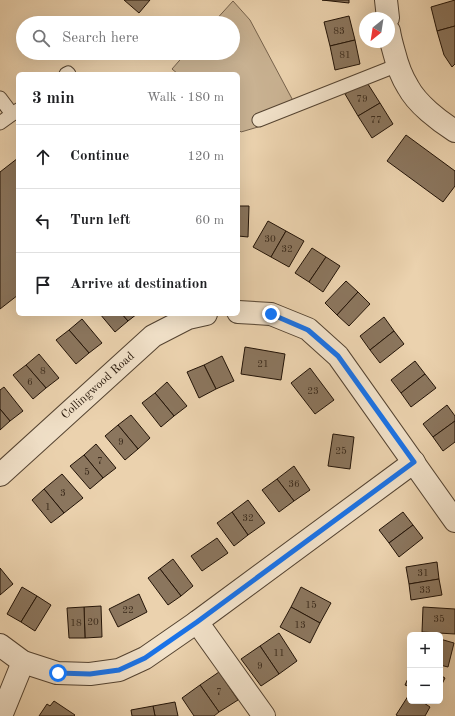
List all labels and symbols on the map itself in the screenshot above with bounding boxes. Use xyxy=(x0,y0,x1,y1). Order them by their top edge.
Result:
north arrow xyxy=(359,12,395,48)
house number: 83 xyxy=(333,26,345,36)
house number: 81 xyxy=(339,50,351,60)
house number: 79 xyxy=(356,94,368,104)
house number: 77 xyxy=(370,115,382,125)
house number: 30 xyxy=(264,234,276,244)
house number: 32 xyxy=(281,244,293,254)
route end xyxy=(262,305,280,323)
street label: Collingwood Road xyxy=(59,350,137,422)
house number: 21 xyxy=(257,359,269,369)
house number: 8 xyxy=(40,366,46,376)
house number: 6 xyxy=(27,377,33,387)
house number: 23 xyxy=(307,386,319,396)
house number: 9 xyxy=(118,437,124,447)
house number: 25 xyxy=(335,446,347,456)
house number: 7 xyxy=(97,456,103,466)
house number: 5 xyxy=(84,467,90,477)
house number: 36 xyxy=(288,479,300,489)
house number: 3 xyxy=(60,488,66,498)
house number: 1 xyxy=(45,502,51,512)
house number: 32 xyxy=(242,513,254,523)
house number: 31 xyxy=(417,568,429,578)
house number: 33 xyxy=(419,585,431,595)
house number: 15 xyxy=(305,600,317,610)
house number: 22 xyxy=(122,605,134,615)
house number: 35 xyxy=(433,614,445,624)
house number: 20 xyxy=(87,617,99,627)
house number: 18 xyxy=(70,618,82,628)
house number: 13 xyxy=(294,620,306,630)
house number: 11 xyxy=(273,648,285,658)
house number: 9 xyxy=(257,661,263,671)
route start xyxy=(49,664,67,682)
house number: 7 xyxy=(216,687,222,697)

